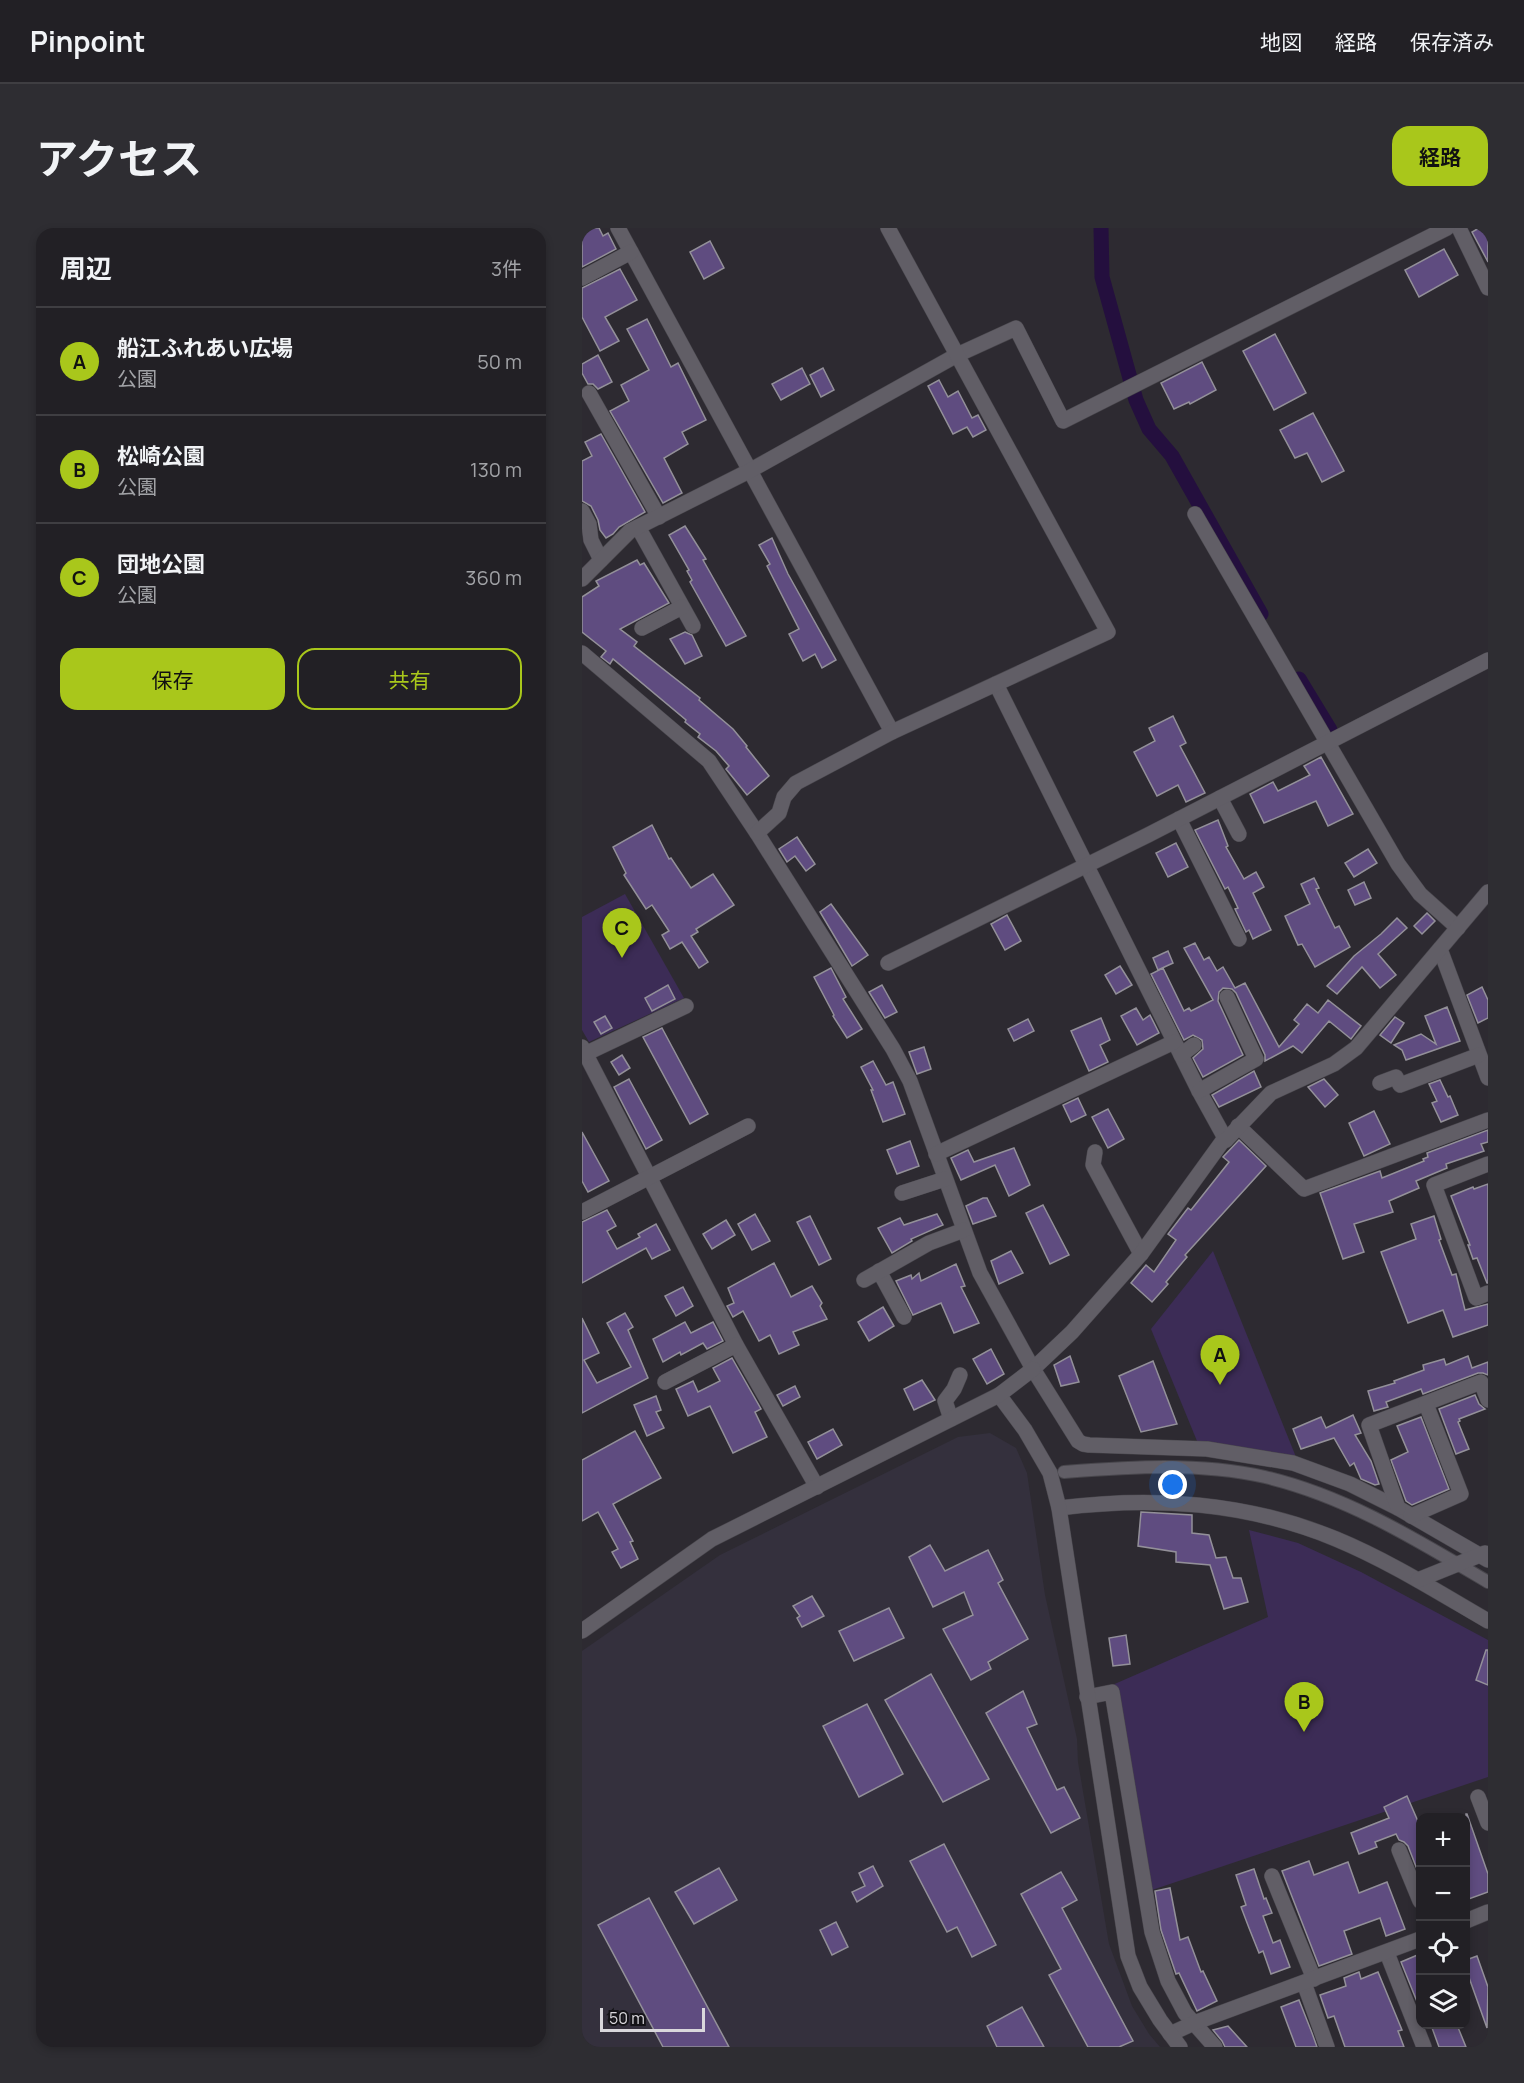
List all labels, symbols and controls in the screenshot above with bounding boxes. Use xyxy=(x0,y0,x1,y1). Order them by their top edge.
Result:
text: Pinpoint xyxy=(30,22,145,60)
text: 地図 xyxy=(1260,28,1302,56)
text: 経路 xyxy=(1335,28,1377,56)
text: 保存済み xyxy=(1410,28,1494,56)
button: 経路 xyxy=(1392,126,1488,186)
text: アクセス xyxy=(36,129,202,187)
text: 周辺 xyxy=(60,250,112,286)
text: 3件 xyxy=(491,255,522,282)
text: 船江ふれあい広場 xyxy=(117,333,293,363)
text: A xyxy=(73,348,86,375)
text: 50 m xyxy=(477,348,522,375)
text: 公園 xyxy=(117,365,157,392)
text: 松崎公園 xyxy=(117,441,205,471)
text: B xyxy=(73,456,86,483)
text: 130 m xyxy=(470,456,522,483)
text: 公園 xyxy=(117,473,157,500)
text: 団地公園 xyxy=(117,549,205,579)
text: C xyxy=(72,564,87,591)
text: 360 m xyxy=(465,564,522,591)
text: 公園 xyxy=(117,581,157,608)
button: 保存 xyxy=(60,648,285,710)
button: 共有 xyxy=(297,648,522,710)
pin: C xyxy=(602,908,642,958)
pin: A xyxy=(1200,1336,1240,1385)
your location xyxy=(1158,1470,1187,1499)
pin: B xyxy=(1284,1682,1324,1732)
map controls xyxy=(1416,1813,1470,2029)
button: + xyxy=(1416,1813,1470,1867)
button: − xyxy=(1416,1867,1470,1921)
button: locate xyxy=(1416,1921,1470,1975)
button: layers xyxy=(1416,1975,1470,2029)
scale bar xyxy=(600,2005,705,2032)
text: 50 m xyxy=(609,2007,645,2029)

